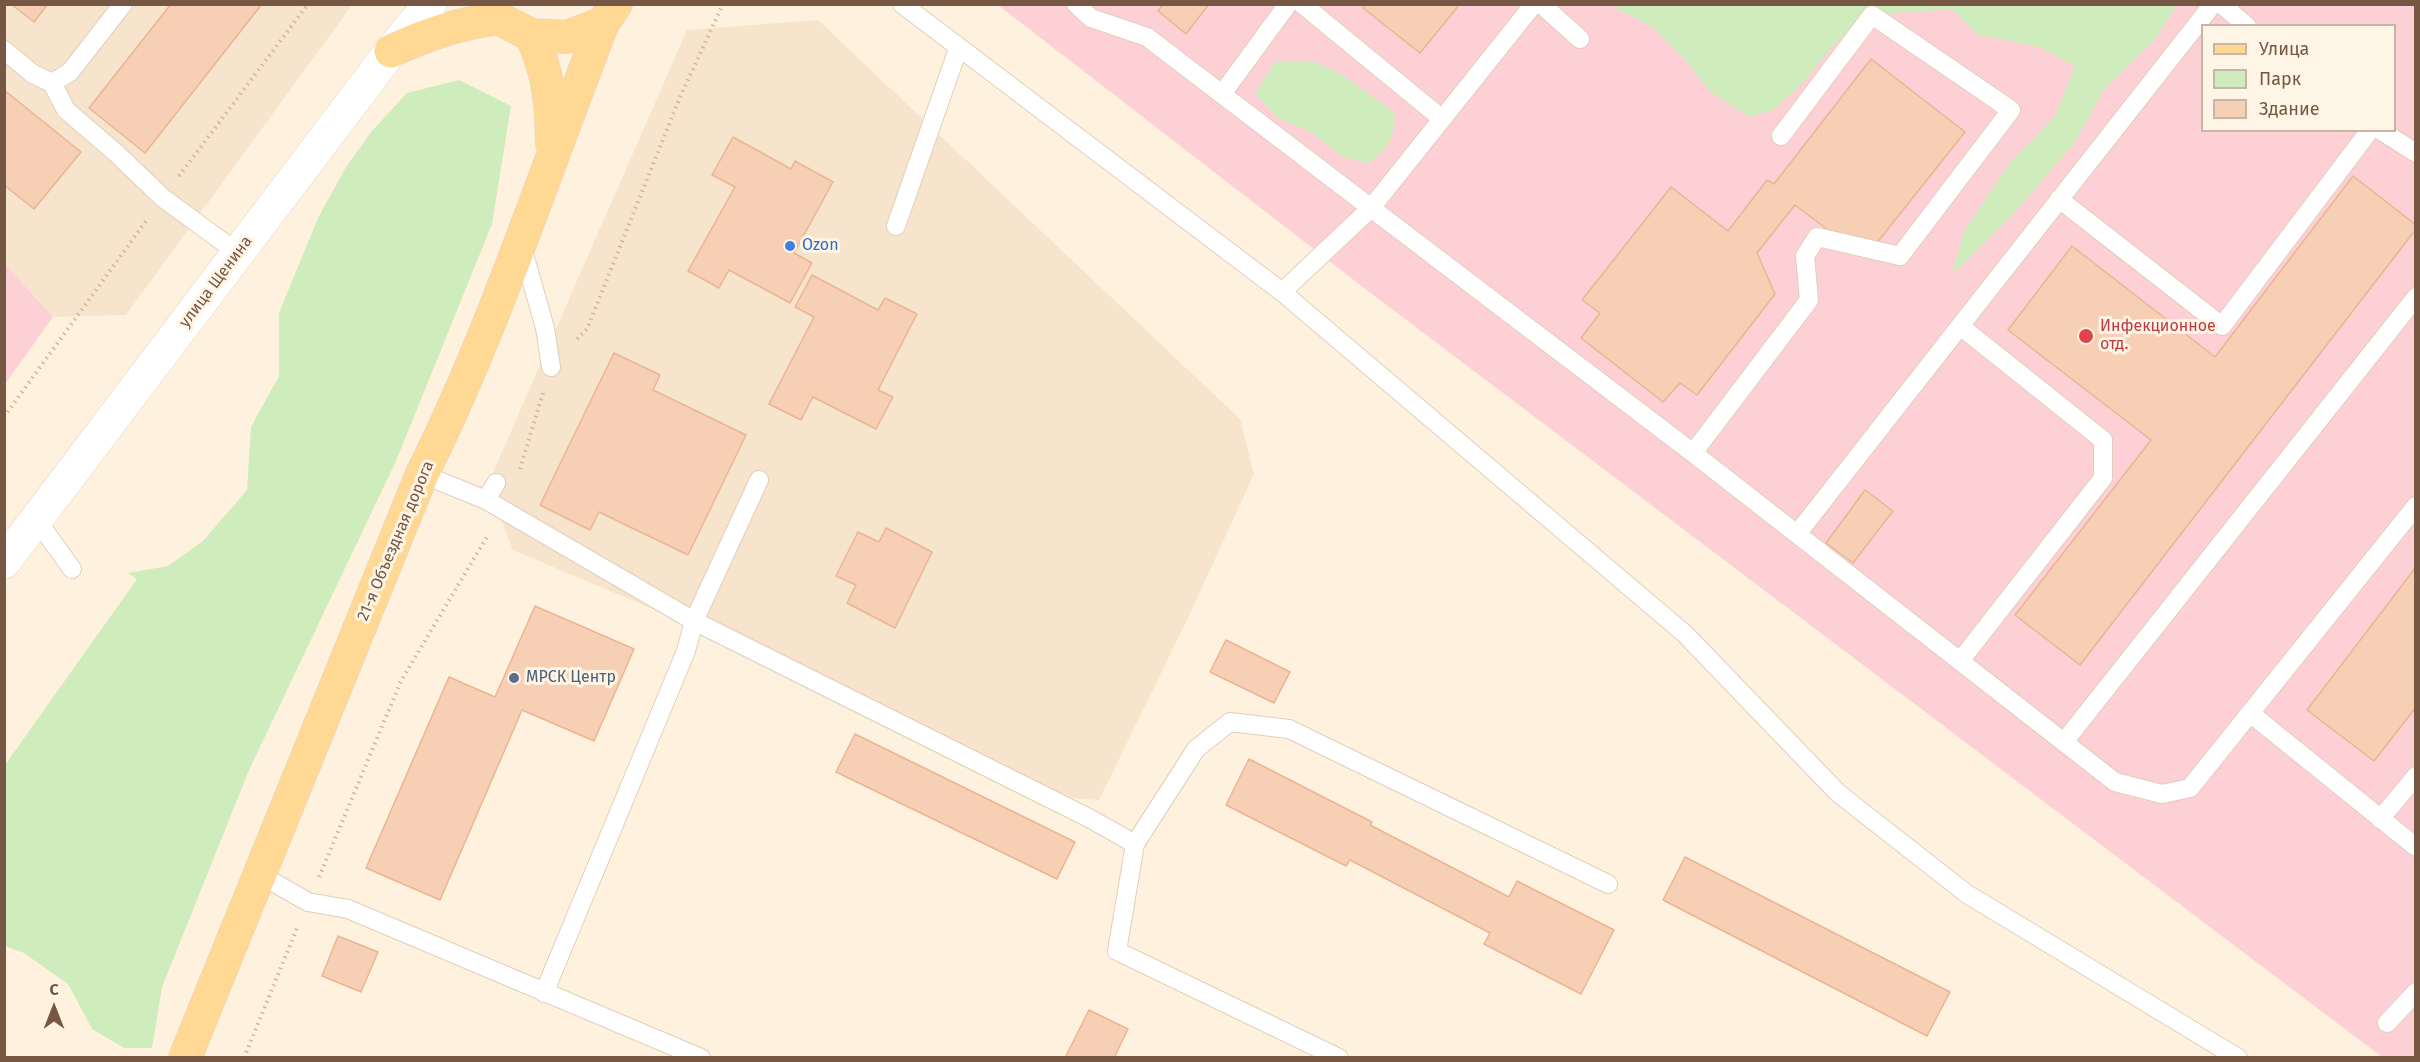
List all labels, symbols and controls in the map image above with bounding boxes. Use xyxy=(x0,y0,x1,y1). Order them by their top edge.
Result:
legend xyxy=(2201,24,2396,132)
text: Улица xyxy=(2259,38,2309,60)
text: Парк xyxy=(2259,68,2301,90)
text: Здание xyxy=(2259,98,2320,120)
street label: улица Щенина xyxy=(175,232,257,332)
place label: Ozon xyxy=(802,236,839,256)
marker: Ozon xyxy=(783,239,797,253)
place label: Инфекционное отд. xyxy=(2100,317,2216,355)
marker: Инфекционное отд. xyxy=(2077,327,2095,345)
street label: 21-я Объездная дорога xyxy=(354,458,438,624)
place label: МРСК Центр xyxy=(526,668,616,688)
marker: МРСК Центр xyxy=(507,671,521,685)
north arrow xyxy=(24,978,84,1038)
text: С xyxy=(49,980,59,999)

